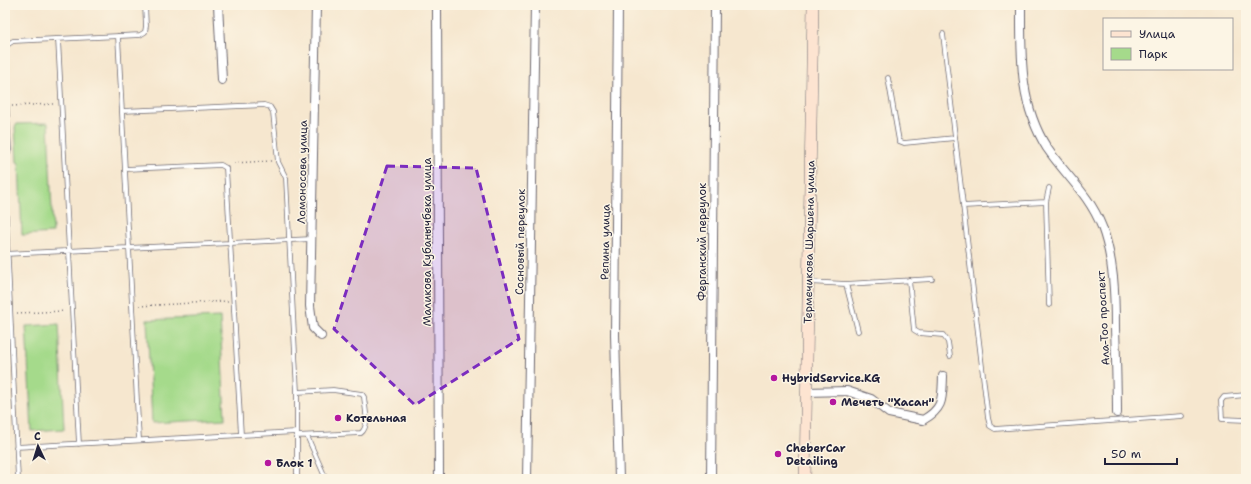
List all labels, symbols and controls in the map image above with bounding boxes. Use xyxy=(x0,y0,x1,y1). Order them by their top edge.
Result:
legend xyxy=(1103,18,1233,70)
text: Улица xyxy=(1139,26,1176,42)
text: Парк xyxy=(1139,46,1168,62)
street label: Ломоносова улица xyxy=(294,120,311,224)
street label: Маликова Кубанычбека улица xyxy=(420,158,435,326)
street label: Термечикова Шаршена улица xyxy=(801,160,818,324)
street label: Ферганский переулок xyxy=(695,183,710,301)
street label: Сосновый переулок xyxy=(512,189,529,295)
street label: Репина улица xyxy=(597,204,614,280)
street label: Ала-Тоо проспект xyxy=(1094,270,1113,366)
place label: HybridService.KG xyxy=(782,371,880,386)
marker: HybridService.KG xyxy=(769,373,779,383)
place label: Мечеть "Хасан" xyxy=(841,395,934,410)
marker: Мечеть "Хасан" xyxy=(828,397,838,407)
place label: Котельная xyxy=(346,411,407,426)
marker: Котельная xyxy=(333,413,343,423)
north arrow xyxy=(18,426,58,466)
text: С xyxy=(33,429,41,444)
scale bar xyxy=(1105,440,1177,466)
place label: CheberCar Detailing xyxy=(786,441,846,469)
text: 50 m xyxy=(1111,446,1141,462)
marker: CheberCar Detailing xyxy=(773,449,783,459)
place label: Блок 1 xyxy=(276,456,313,471)
marker: Блок 1 xyxy=(263,458,273,468)

